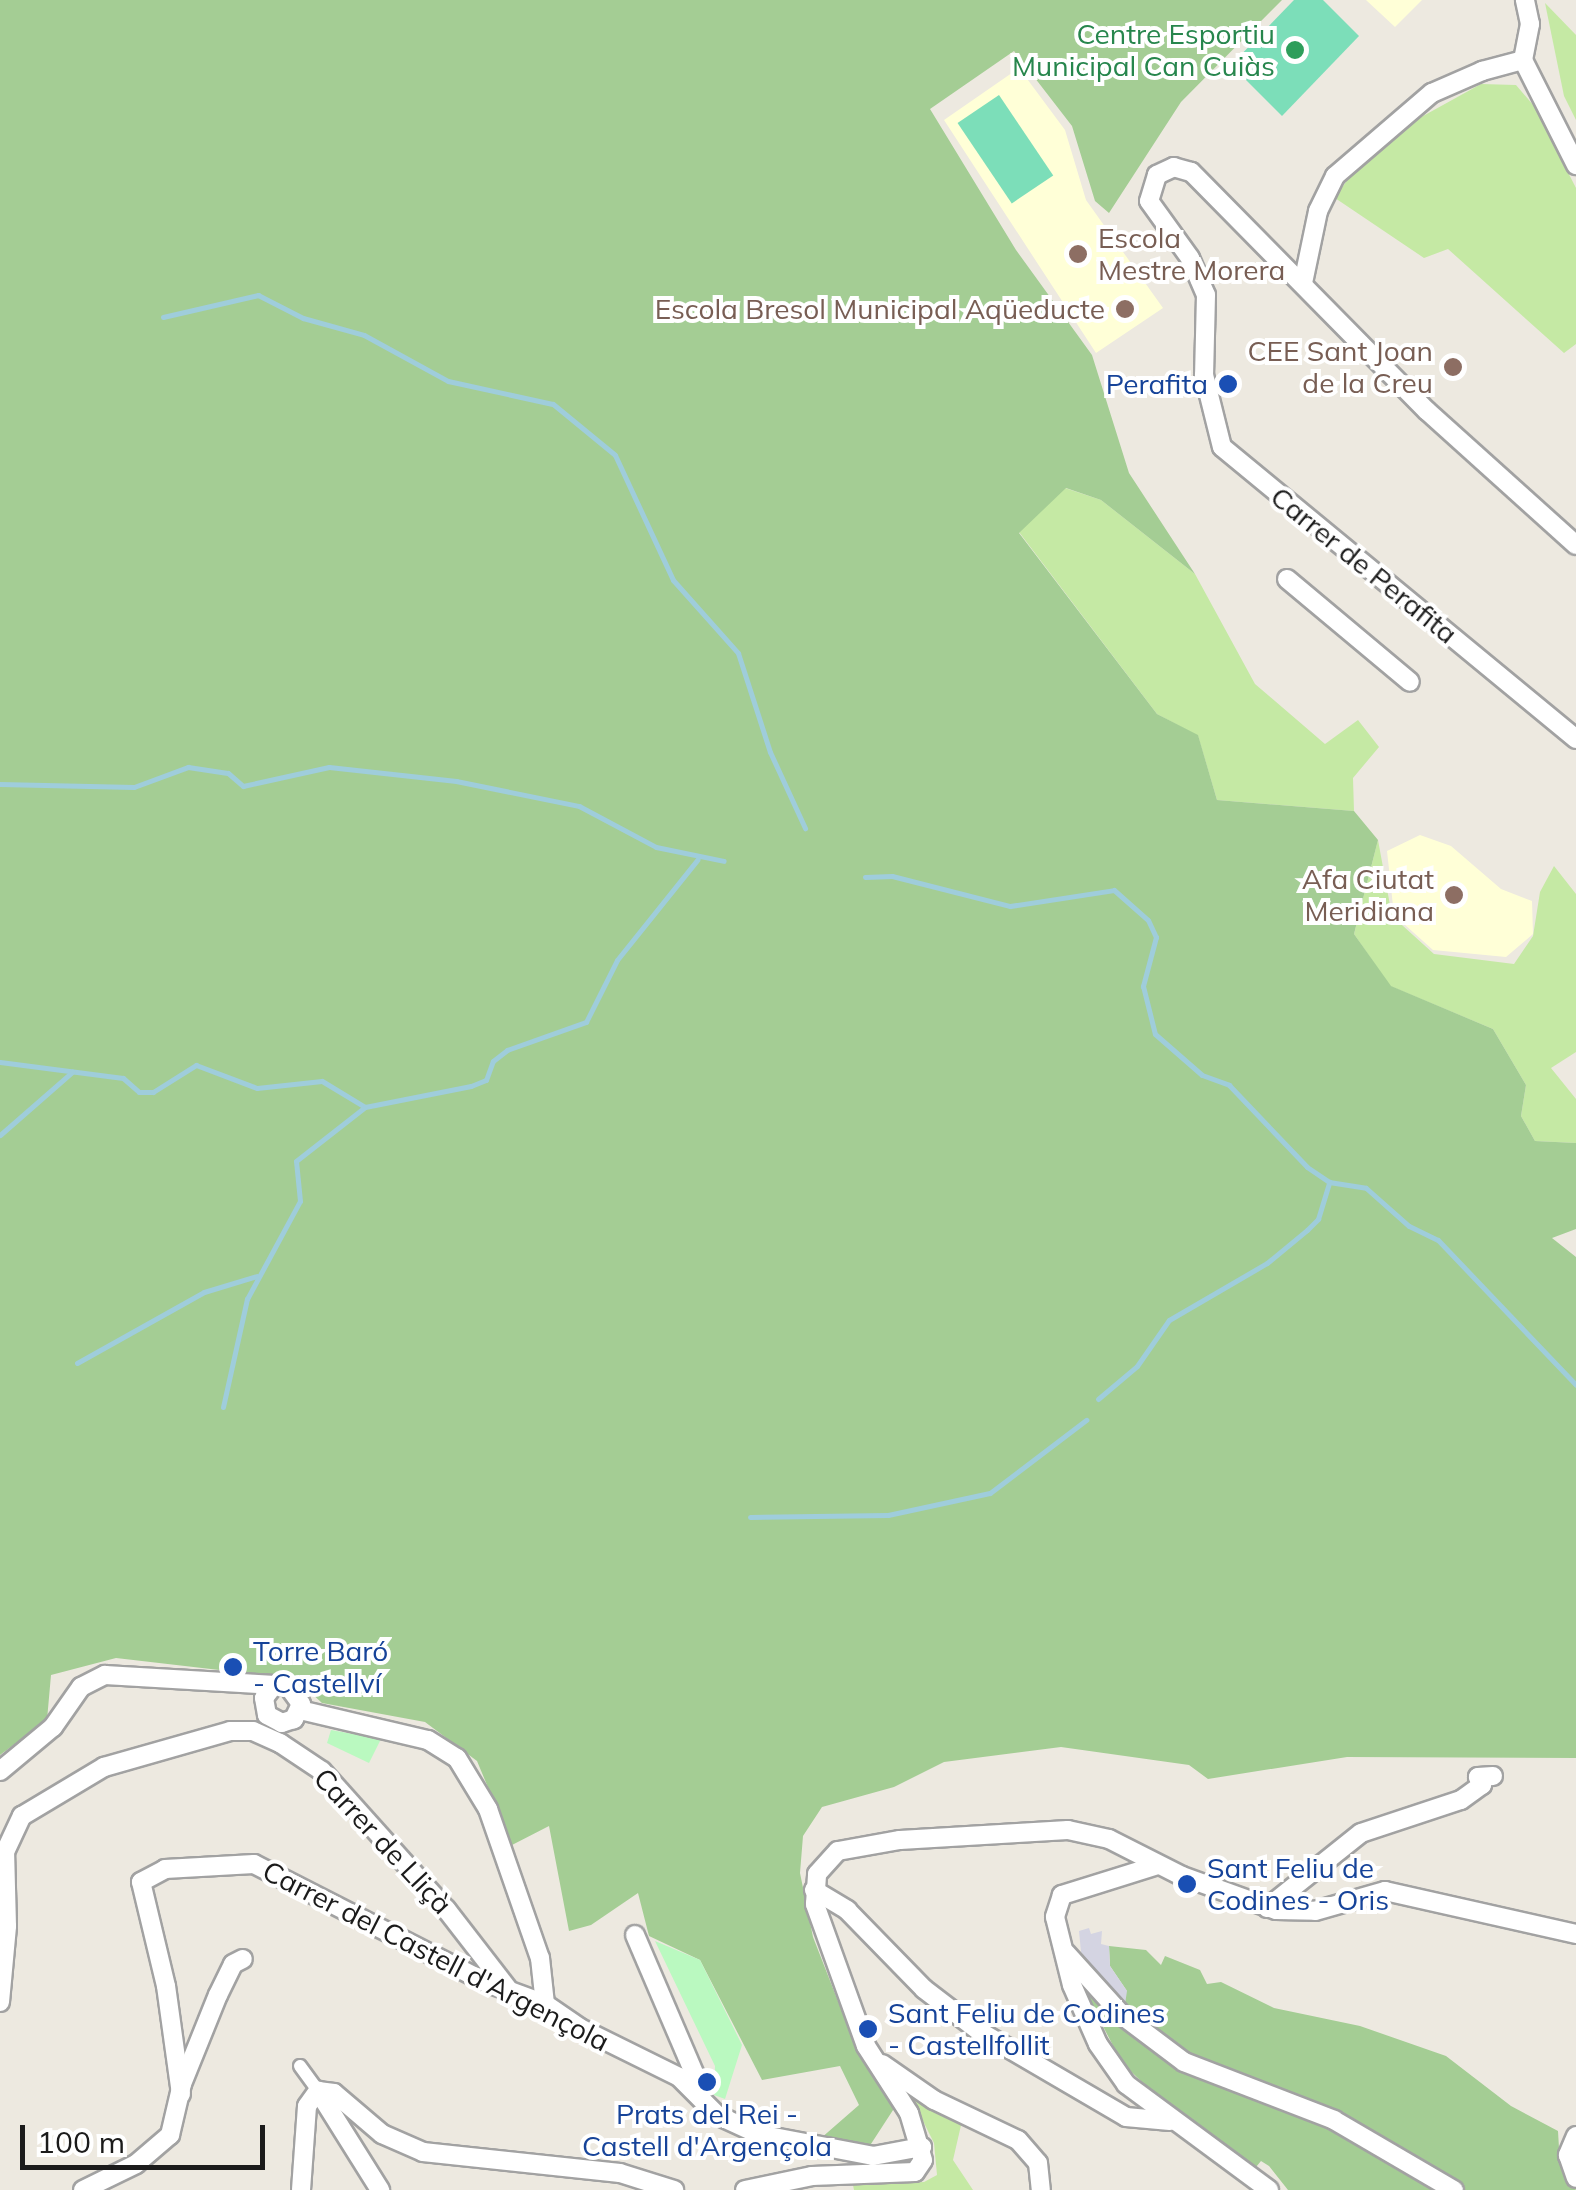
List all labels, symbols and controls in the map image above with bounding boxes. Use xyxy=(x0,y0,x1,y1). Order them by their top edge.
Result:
place label: Centre Esportiu Municipal Can Cuiàs xyxy=(1012,17,1275,83)
marker: Centre Esportiu Municipal Can Cuiàs xyxy=(1284,39,1306,61)
place label: Escola Mestre Morera xyxy=(1098,221,1285,287)
marker: Escola Mestre Morera xyxy=(1067,243,1089,265)
place label: Escola Bresol Municipal Aqüeducte xyxy=(655,292,1105,326)
marker: Escola Bresol Municipal Aqüeducte xyxy=(1114,298,1136,320)
place label: CEE Sant Joan de la Creu xyxy=(1247,334,1433,400)
marker: CEE Sant Joan de la Creu xyxy=(1442,356,1464,378)
place label: Perafita xyxy=(1106,367,1208,401)
marker: Perafita xyxy=(1217,373,1239,395)
street label: Carrer de Perafita xyxy=(1264,480,1464,650)
place label: Afa Ciutat Meridiana xyxy=(1302,862,1434,928)
marker: Afa Ciutat Meridiana xyxy=(1443,884,1465,906)
place label: Torre Baró - Castellví xyxy=(253,1634,388,1700)
marker: Torre Baró - Castellví xyxy=(222,1656,244,1678)
street label: Carrer de Lliçà xyxy=(307,1761,459,1921)
place label: Sant Feliu de Codines - Oris xyxy=(1207,1851,1389,1917)
street label: Carrer del Castell d'Argençola xyxy=(257,1854,615,2058)
marker: Sant Feliu de Codines - Oris xyxy=(1176,1873,1198,1895)
place label: Sant Feliu de Codines - Castellfollit xyxy=(888,1996,1165,2062)
marker: Sant Feliu de Codines - Castellfollit xyxy=(857,2018,879,2040)
marker: Prats del Rei - Castell d'Argençola xyxy=(696,2071,718,2093)
place label: Prats del Rei - Castell d'Argençola xyxy=(582,2097,832,2163)
scale bar xyxy=(25,2105,270,2167)
text: 100 m xyxy=(37,2123,125,2161)

